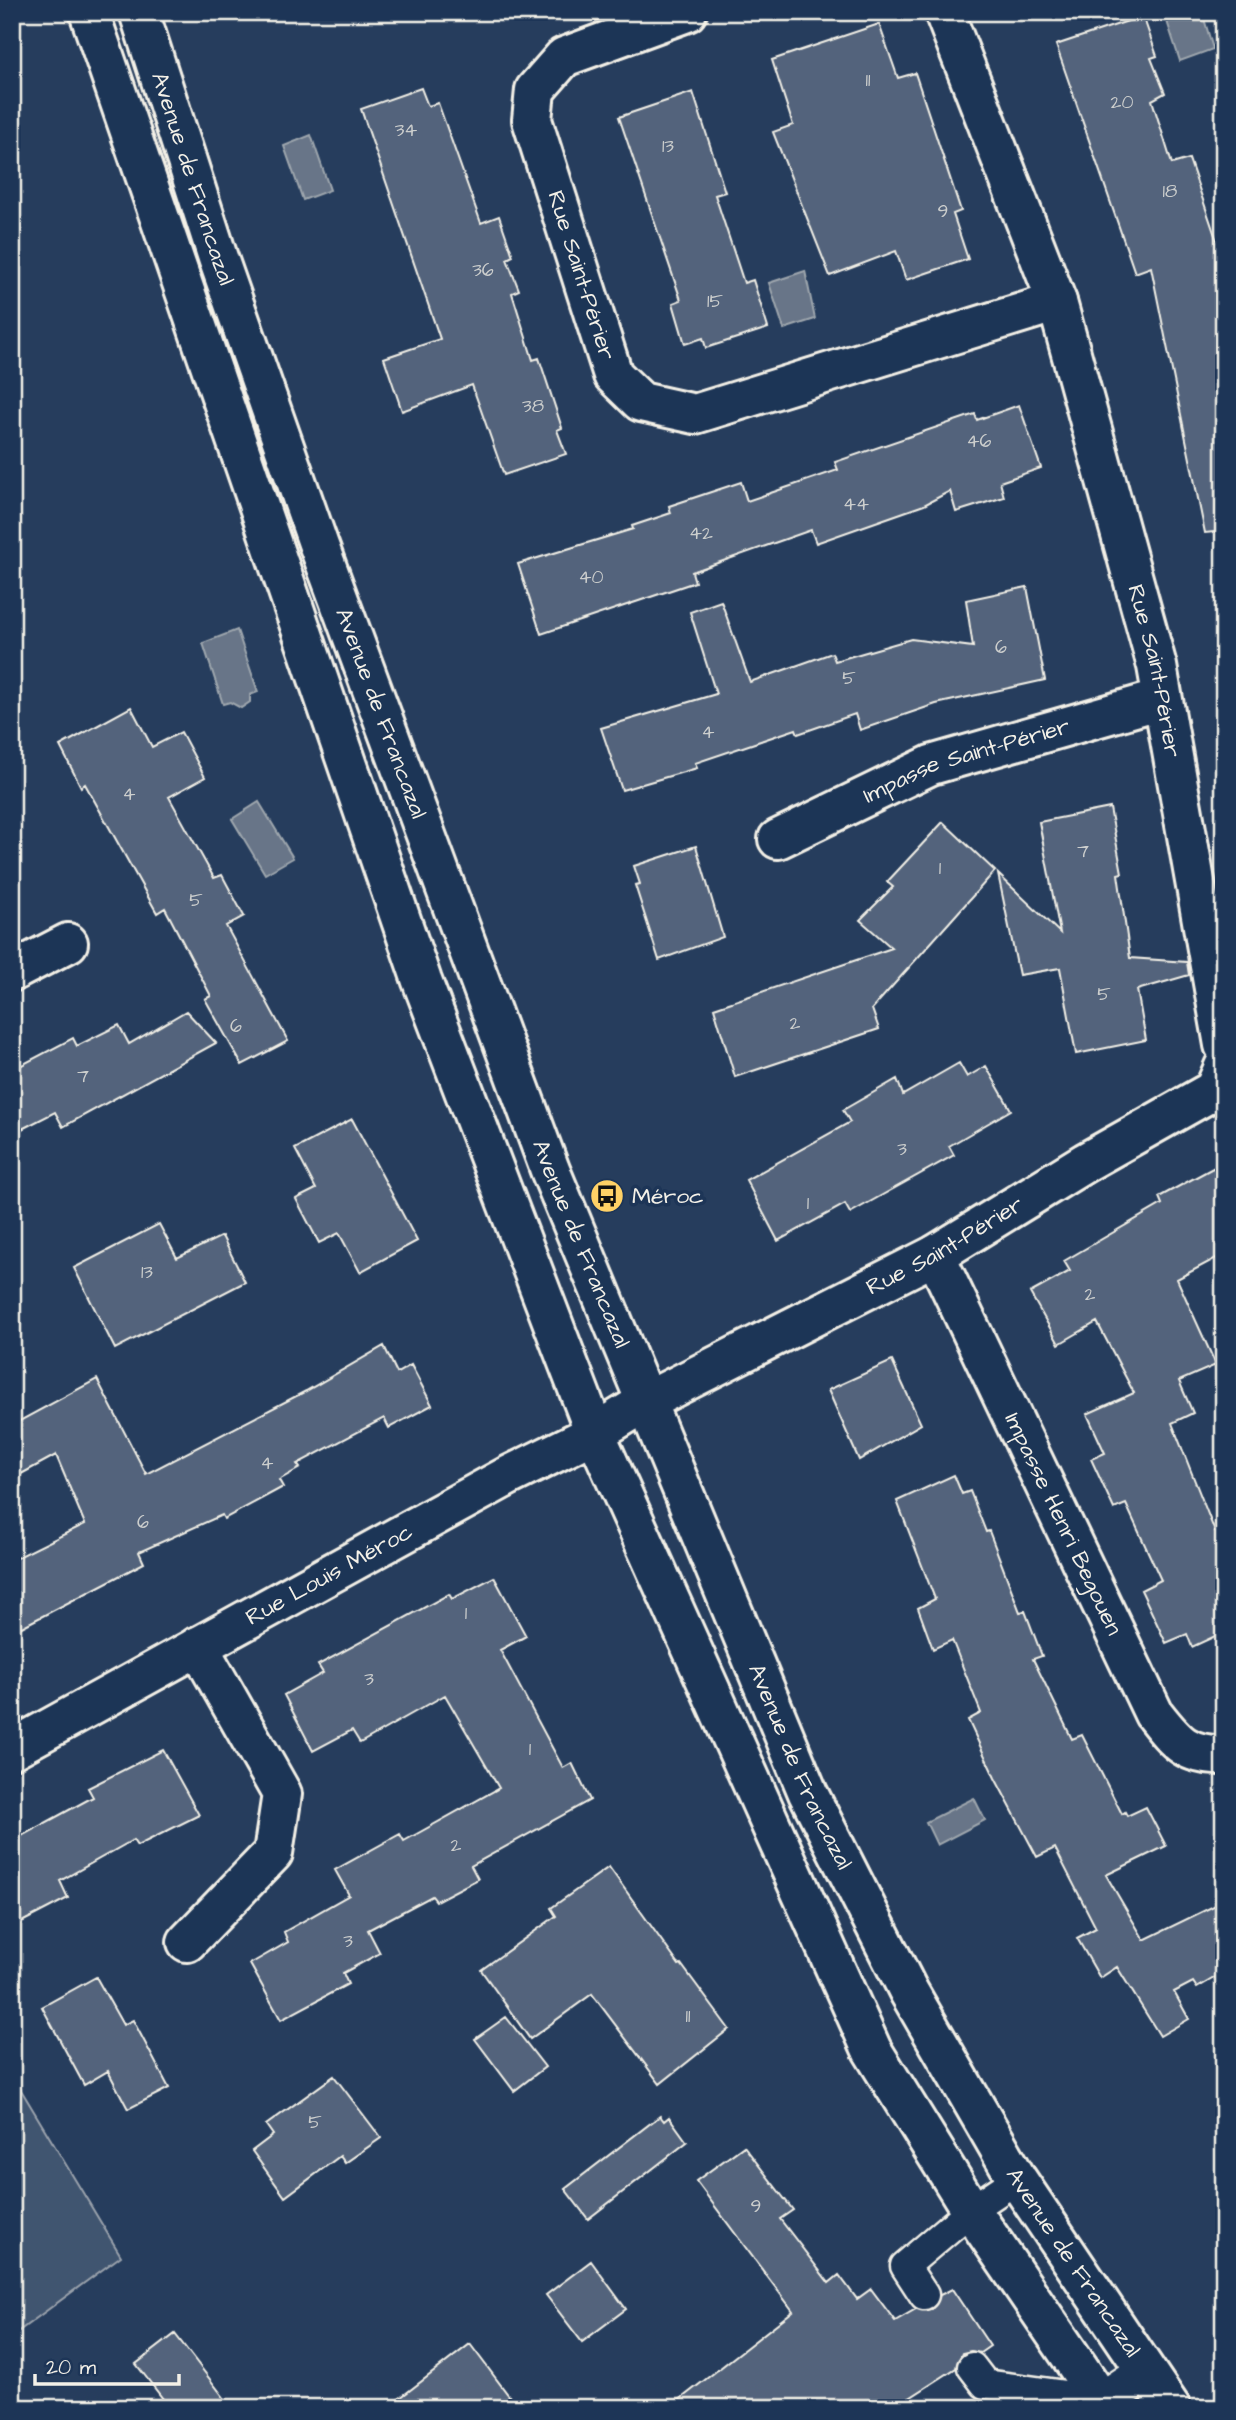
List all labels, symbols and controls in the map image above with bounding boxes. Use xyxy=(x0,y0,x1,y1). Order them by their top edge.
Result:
house number: 11 xyxy=(866,67,871,94)
street label: Avenue de Francazal xyxy=(143,68,242,289)
house number: 20 xyxy=(1111,89,1133,116)
house number: 34 xyxy=(395,117,417,144)
house number: 13 xyxy=(662,133,674,160)
house number: 18 xyxy=(1163,178,1177,205)
street label: Rue Saint-Périer xyxy=(539,187,623,364)
house number: 9 xyxy=(938,198,948,225)
house number: 36 xyxy=(472,257,494,284)
house number: 15 xyxy=(707,288,723,315)
house number: 38 xyxy=(522,393,544,420)
house number: 46 xyxy=(967,428,992,455)
house number: 44 xyxy=(843,491,869,518)
house number: 42 xyxy=(689,520,713,547)
house number: 40 xyxy=(579,564,603,591)
street label: Rue Saint-Périer xyxy=(1119,581,1189,760)
street label: Avenue de Francazal xyxy=(327,604,435,823)
house number: 6 xyxy=(995,634,1007,661)
house number: 5 xyxy=(842,665,856,692)
street label: Impasse Saint-Périer xyxy=(858,710,1074,811)
house number: 4 xyxy=(702,719,715,746)
house number: 4 xyxy=(123,781,136,808)
house number: 7 xyxy=(1077,838,1089,865)
house number: 1 xyxy=(939,855,942,882)
house number: 5 xyxy=(189,887,203,914)
house number: 5 xyxy=(1097,981,1111,1008)
house number: 2 xyxy=(790,1010,801,1037)
house number: 6 xyxy=(230,1013,242,1040)
house number: 7 xyxy=(77,1063,89,1090)
street label: Avenue de Francazal xyxy=(524,1135,638,1353)
house number: 3 xyxy=(897,1136,907,1163)
bus stop icon: Méroc xyxy=(588,1177,626,1215)
place label: Méroc xyxy=(632,1180,704,1212)
street label: Rue Saint-Périer xyxy=(861,1188,1030,1303)
house number: 1 xyxy=(807,1190,810,1217)
house number: 13 xyxy=(141,1259,153,1286)
house number: 2 xyxy=(1085,1281,1096,1308)
street label: Impasse Henri Begouen xyxy=(997,1407,1130,1641)
house number: 4 xyxy=(261,1450,274,1477)
house number: 6 xyxy=(137,1509,149,1536)
street label: Rue Louis Méroc xyxy=(240,1516,418,1633)
house number: 1 xyxy=(465,1600,468,1627)
street label: Avenue de Francazal xyxy=(740,1659,860,1875)
house number: 3 xyxy=(364,1666,374,1693)
house number: 1 xyxy=(529,1736,532,1763)
house number: 2 xyxy=(451,1832,462,1859)
house number: 3 xyxy=(343,1928,353,1955)
house number: 11 xyxy=(686,2003,691,2030)
house number: 5 xyxy=(308,2109,322,2136)
street label: Avenue de Francazal xyxy=(998,2162,1148,2364)
house number: 9 xyxy=(751,2193,761,2220)
scale bar xyxy=(35,2343,178,2387)
text: 20 m xyxy=(46,2353,97,2382)

